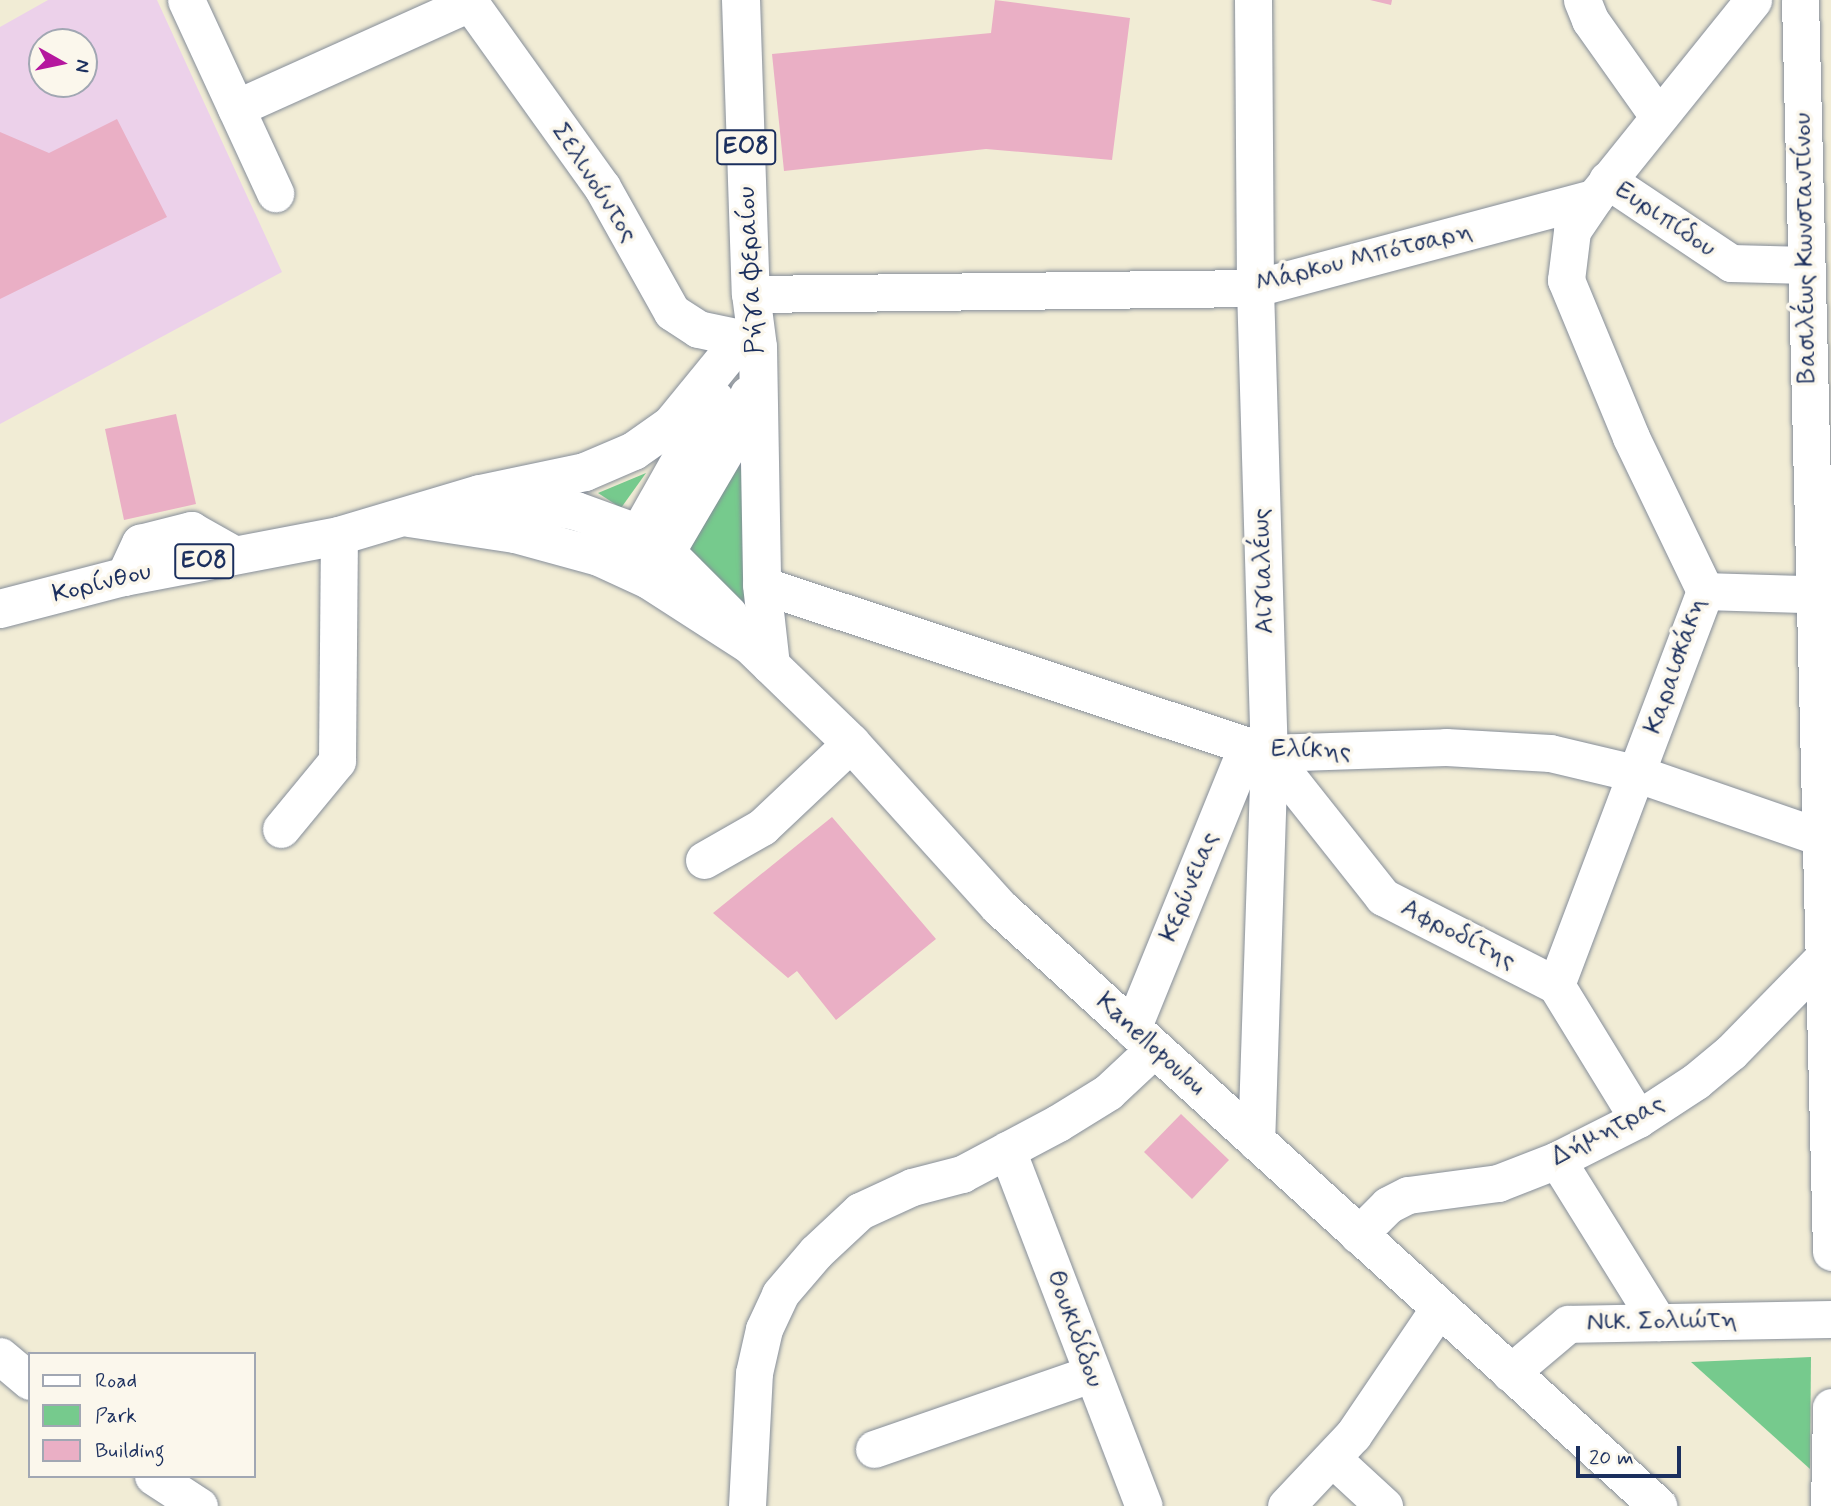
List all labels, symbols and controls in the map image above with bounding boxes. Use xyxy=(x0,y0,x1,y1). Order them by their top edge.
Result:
north arrow xyxy=(28,28,98,98)
text: N xyxy=(69,58,96,74)
street label: Βασιλέως Κωνσταντίνου xyxy=(1788,112,1824,384)
street label: Σελινούντος xyxy=(544,118,644,248)
road number: ΕΟ8 xyxy=(714,127,778,168)
street label: Ευριπίδου xyxy=(1609,175,1721,265)
street label: Ρήγα Φεραίου xyxy=(732,186,772,354)
street label: Μάρκου Μπότσαρη xyxy=(1252,216,1476,300)
street label: Αιγιαλέως xyxy=(1246,507,1282,635)
road number: ΕΟ8 xyxy=(172,540,235,582)
street label: Κορίνθου xyxy=(49,557,155,611)
street label: Καραισκάκη xyxy=(1638,594,1714,738)
street label: Ελίκης xyxy=(1270,734,1352,768)
street label: Κερύνειας xyxy=(1154,827,1226,947)
street label: Αφροδίτης xyxy=(1395,893,1521,977)
street label: Kanellopoulou xyxy=(1088,987,1212,1103)
street label: Δήμητρας xyxy=(1546,1088,1670,1174)
street label: Θουκιδίδου xyxy=(1038,1266,1110,1392)
street label: Νικ. Σολιώτη xyxy=(1586,1305,1738,1339)
legend xyxy=(28,1352,256,1478)
text: Road xyxy=(95,1367,137,1395)
text: Park xyxy=(95,1402,137,1430)
scale bar xyxy=(1579,1432,1684,1476)
text: Building xyxy=(95,1437,165,1465)
text: 20 m xyxy=(1589,1444,1634,1472)

